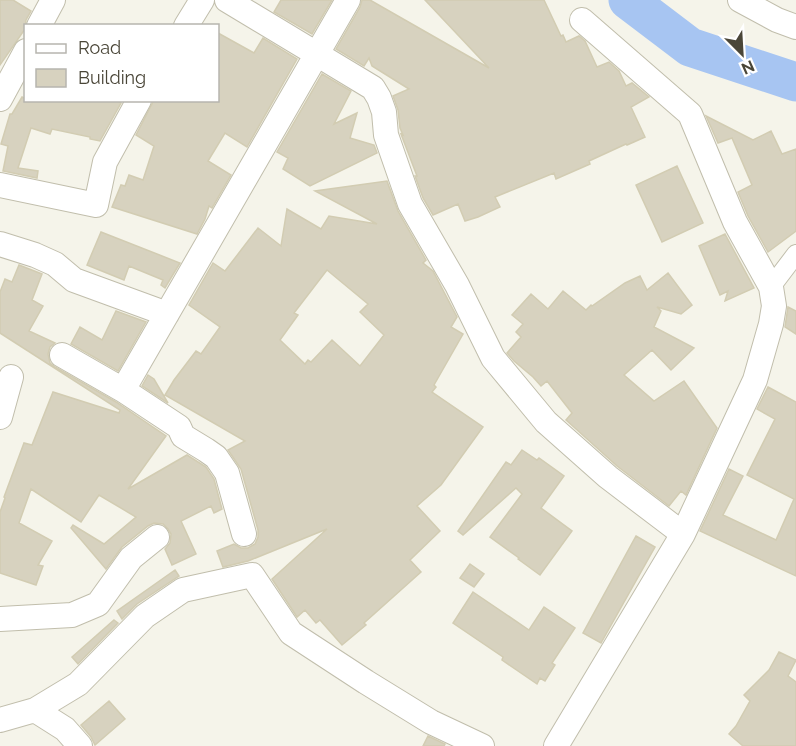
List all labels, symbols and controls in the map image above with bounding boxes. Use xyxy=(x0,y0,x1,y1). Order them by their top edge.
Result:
legend xyxy=(24,24,219,102)
north arrow xyxy=(712,24,772,84)
text: Road xyxy=(78,37,121,58)
text: N xyxy=(738,56,757,78)
text: Building xyxy=(78,67,146,88)

